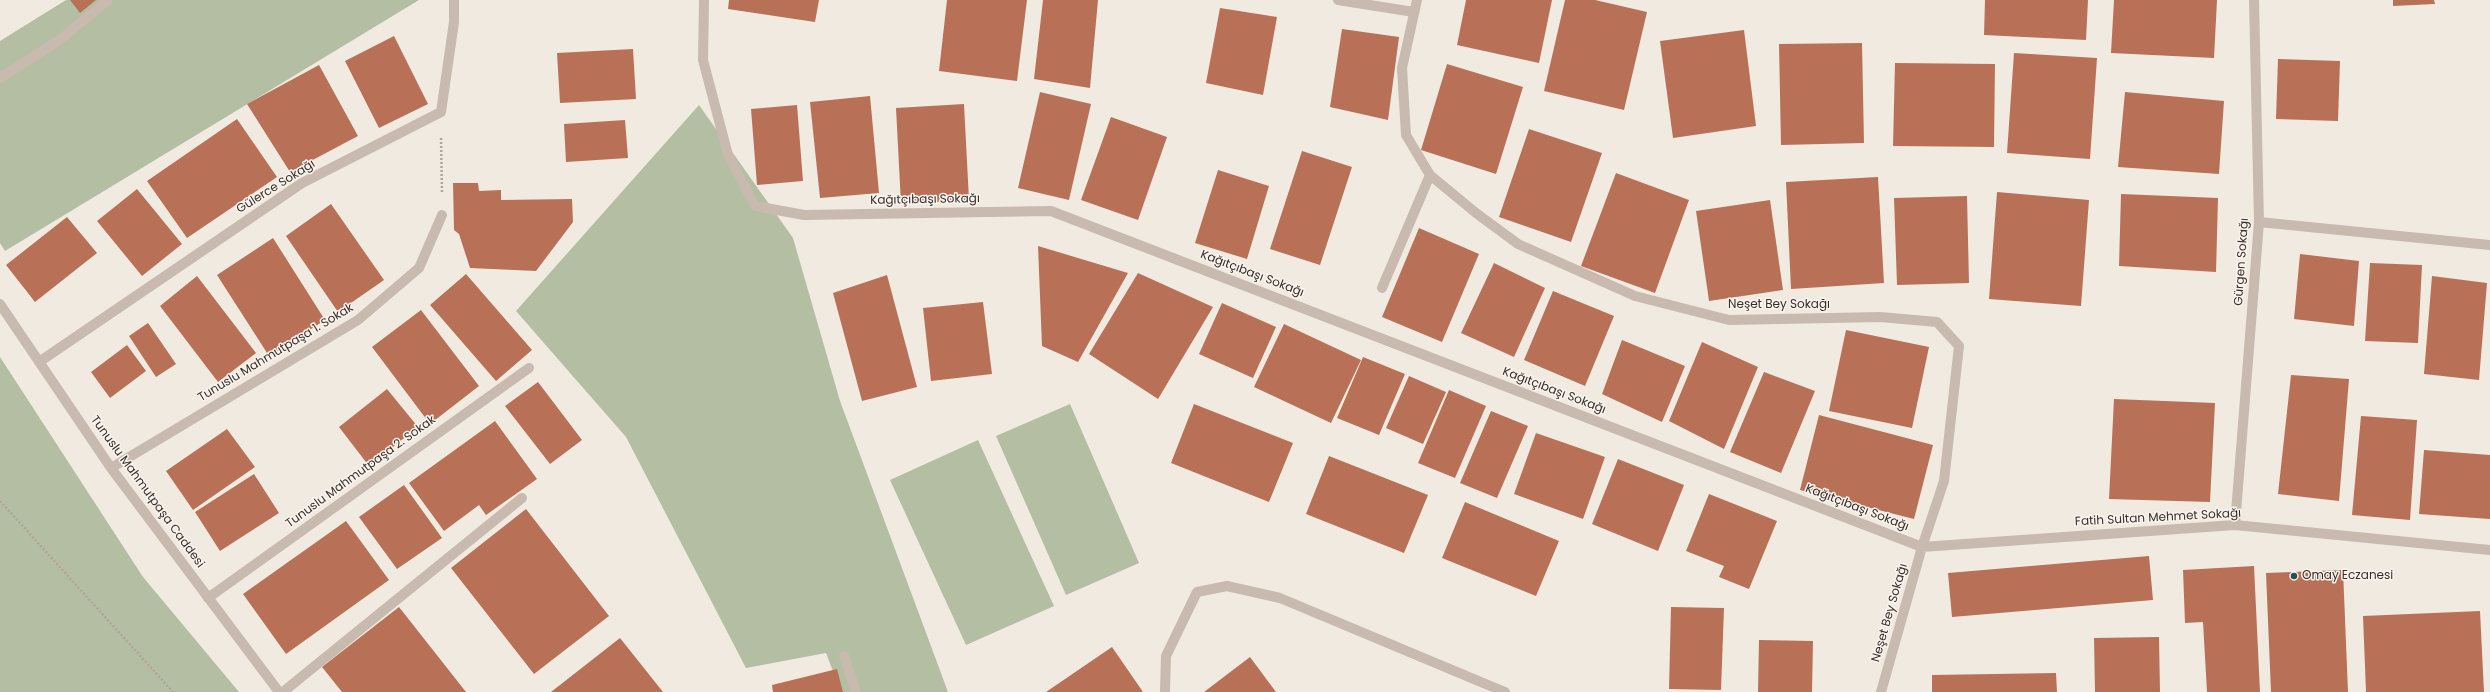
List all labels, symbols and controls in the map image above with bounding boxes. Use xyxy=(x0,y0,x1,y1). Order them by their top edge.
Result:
street label: Gülerce Sokağı xyxy=(234,157,318,217)
street label: Kağıtçıbaşı Sokağı xyxy=(870,192,980,208)
street label: Gürgen Sokağı xyxy=(2232,218,2252,306)
street label: Kağıtçıbaşı Sokağı xyxy=(1198,248,1306,300)
street label: Neşet Bey Sokağı xyxy=(1728,298,1830,312)
street label: Tunuslu Mahmutpaşa 1. Sokak xyxy=(196,301,356,405)
street label: Kağıtçıbaşı Sokağı xyxy=(1500,365,1608,417)
street label: Tunuslu Mahmutpaşa Caddesi xyxy=(87,413,207,571)
street label: Tunuslu Mahmutpaşa 2. Sokak xyxy=(283,413,439,531)
street label: Kağıtçıbaşı Sokağı xyxy=(1803,482,1911,534)
street label: Fatih Sultan Mehmet Sokağı xyxy=(2075,506,2241,530)
street label: Neşet Bey Sokağı xyxy=(1869,562,1911,664)
place label: Omay Eczanesi xyxy=(2302,569,2393,583)
marker: Omay Eczanesi xyxy=(2289,571,2299,581)

